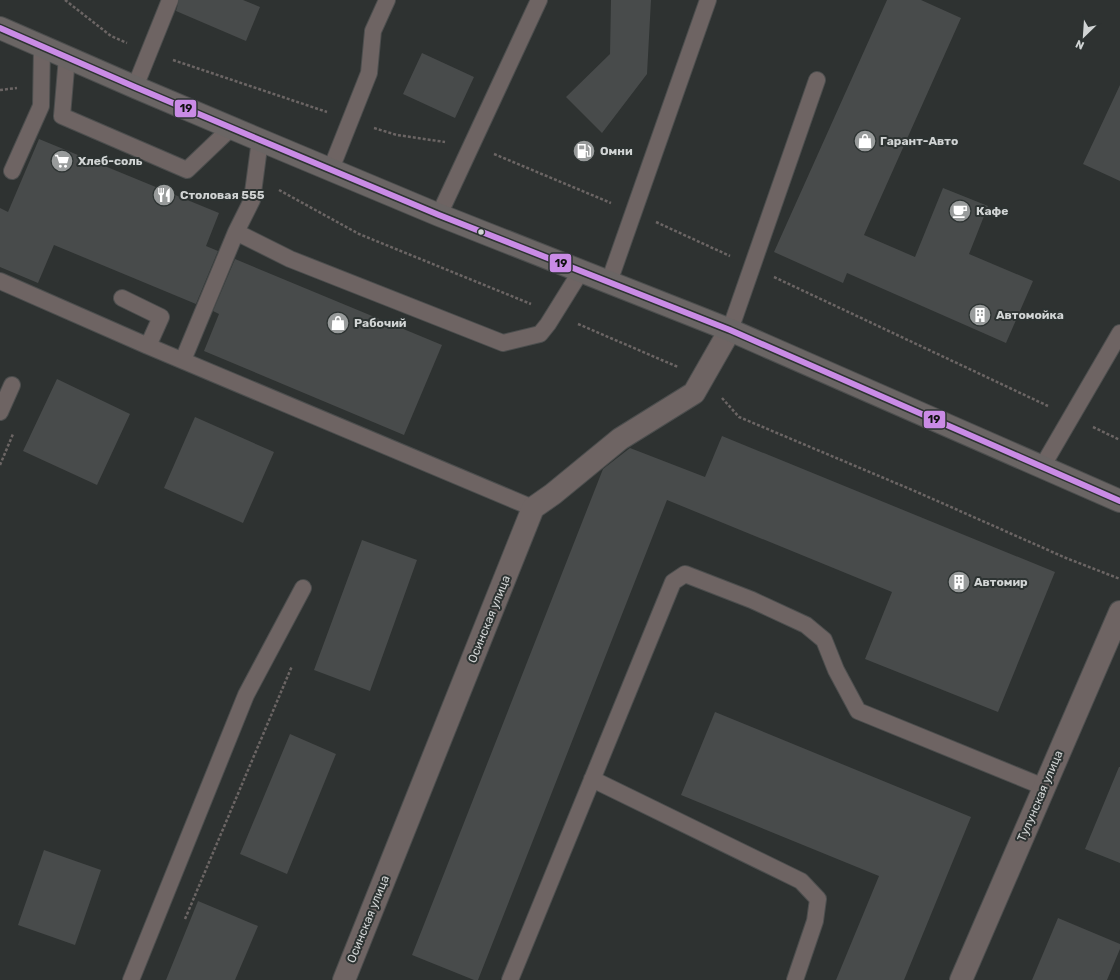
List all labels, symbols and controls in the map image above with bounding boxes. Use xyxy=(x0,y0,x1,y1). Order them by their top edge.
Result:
north arrow xyxy=(1064,16,1104,56)
text: N xyxy=(1074,37,1086,52)
line badge: 19 xyxy=(174,99,197,118)
text: 19 xyxy=(180,102,192,115)
shop icon: Гарант-Авто xyxy=(852,128,878,154)
place label: Гарант-Авто xyxy=(880,134,958,148)
fuel station icon: Омни xyxy=(571,138,597,164)
place label: Омни xyxy=(600,144,633,158)
supermarket icon: Хлеб-соль xyxy=(49,148,75,174)
place label: Хлеб-соль xyxy=(78,154,143,168)
restaurant icon: Столовая 555 xyxy=(151,182,177,208)
place label: Столовая 555 xyxy=(180,188,265,202)
cafe icon: Кафе xyxy=(947,198,973,224)
place label: Кафе xyxy=(976,204,1008,218)
unlabelled marker xyxy=(476,227,486,237)
line badge: 19 xyxy=(549,253,572,273)
text: 19 xyxy=(555,257,567,270)
building icon: Автомойка xyxy=(967,302,993,328)
place label: Автомойка xyxy=(996,308,1064,322)
shop icon: Рабочий xyxy=(325,310,351,336)
place label: Рабочий xyxy=(354,316,407,330)
line badge: 19 xyxy=(923,410,946,429)
text: 19 xyxy=(928,413,940,426)
building icon: Автомир xyxy=(946,569,972,595)
street label: Осинская улица xyxy=(465,573,513,665)
place label: Автомир xyxy=(974,575,1028,589)
street label: Тулунская улица xyxy=(1014,748,1066,844)
street label: Осинская улица xyxy=(344,873,392,965)

